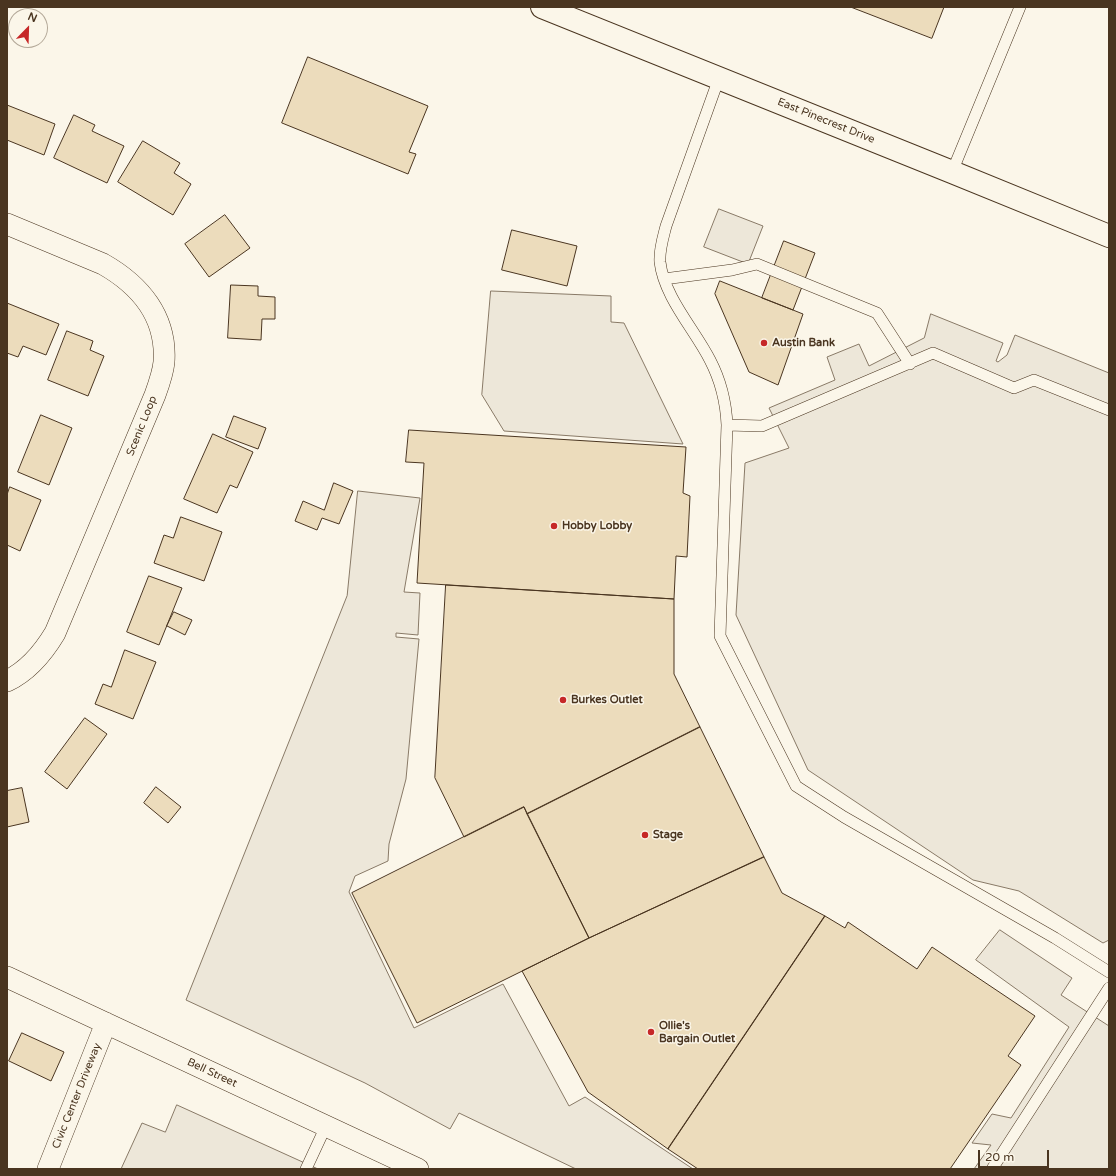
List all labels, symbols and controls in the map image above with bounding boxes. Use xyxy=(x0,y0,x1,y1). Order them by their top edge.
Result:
north arrow xyxy=(8,8,48,48)
text: N xyxy=(26,10,39,25)
street label: East Pinecrest Drive xyxy=(775,95,877,147)
place label: Austin Bank xyxy=(772,336,835,350)
marker: Austin Bank xyxy=(759,338,769,348)
street label: Scenic Loop xyxy=(124,394,160,458)
place label: Hobby Lobby xyxy=(562,519,632,533)
marker: Hobby Lobby xyxy=(549,521,559,531)
place label: Burkes Outlet xyxy=(571,693,643,707)
marker: Burkes Outlet xyxy=(558,695,568,705)
place label: Stage xyxy=(653,828,683,842)
marker: Stage xyxy=(640,830,650,840)
place label: Ollie's Bargain Outlet xyxy=(659,1019,735,1045)
marker: Ollie's Bargain Outlet xyxy=(646,1027,656,1037)
street label: Civic Center Driveway xyxy=(50,1041,104,1151)
street label: Bell Street xyxy=(185,1056,239,1090)
scale bar xyxy=(980,1142,1051,1168)
text: 20 m xyxy=(985,1150,1014,1164)

